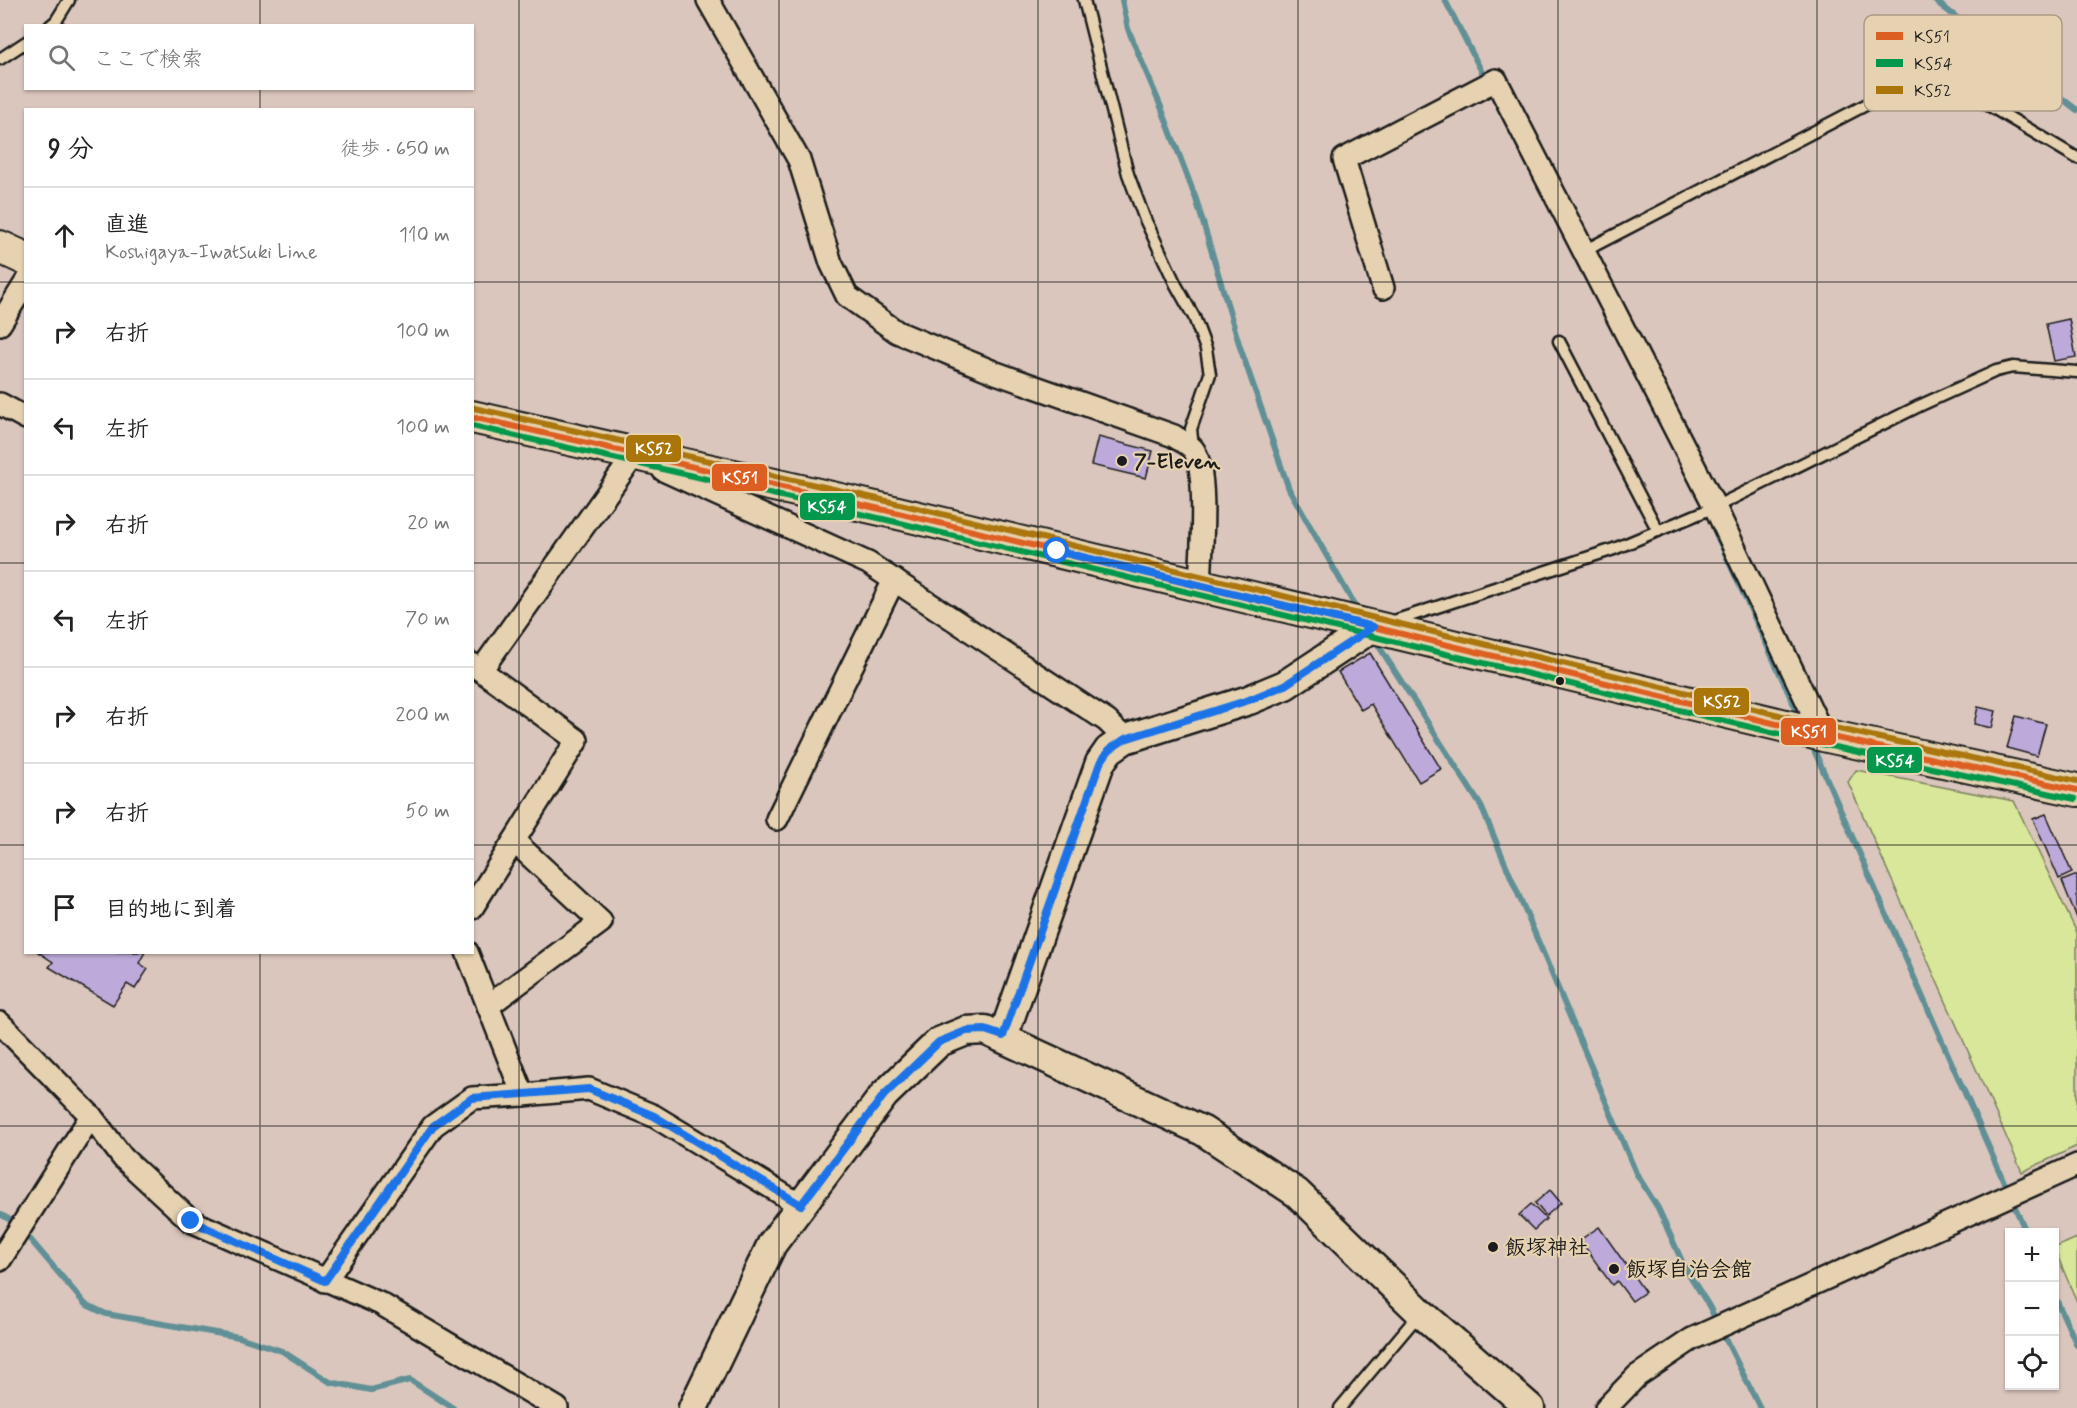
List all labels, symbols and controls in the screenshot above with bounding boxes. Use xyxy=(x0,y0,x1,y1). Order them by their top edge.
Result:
legend xyxy=(1864,15,2062,111)
search box xyxy=(24,24,474,90)
text: KS51 xyxy=(1914,27,1950,48)
icon: search xyxy=(45,41,78,74)
text: ここで検索 xyxy=(93,46,203,74)
text: KS54 xyxy=(1914,54,1953,75)
text: KS52 xyxy=(1914,81,1952,102)
text: 9 分 xyxy=(48,133,94,167)
text: 徒歩 · 650 m xyxy=(340,136,450,163)
text: 直進 xyxy=(105,211,149,239)
icon: ahead xyxy=(48,219,81,252)
text: 110 m xyxy=(399,222,450,249)
text: Koshigaya-Iwatsuki Line xyxy=(105,239,317,266)
icon: right xyxy=(48,315,81,348)
text: 100 m xyxy=(396,318,450,345)
text: 右折 xyxy=(105,320,149,348)
icon: left xyxy=(48,411,81,444)
text: 100 m xyxy=(396,414,450,441)
text: 左折 xyxy=(105,416,149,444)
line badge: KS52 xyxy=(625,434,682,463)
text: KS52 xyxy=(635,439,673,460)
place label: 7-Eleven xyxy=(1134,448,1221,476)
marker: 7-Eleven xyxy=(1115,454,1129,468)
line badge: KS51 xyxy=(711,463,768,492)
text: KS51 xyxy=(722,468,758,489)
line badge: KS54 xyxy=(799,492,856,521)
text: KS54 xyxy=(808,497,847,518)
icon: right xyxy=(48,507,81,540)
text: 20 m xyxy=(407,510,450,537)
text: 右折 xyxy=(105,512,149,540)
route start xyxy=(1043,537,1069,563)
icon: left xyxy=(48,603,81,636)
text: 70 m xyxy=(405,606,450,633)
text: 左折 xyxy=(105,608,149,636)
unlabelled marker xyxy=(1554,675,1566,687)
line badge: KS52 xyxy=(1693,687,1750,716)
text: KS52 xyxy=(1703,692,1741,713)
icon: right xyxy=(48,699,81,732)
text: 200 m xyxy=(395,702,450,729)
text: 右折 xyxy=(105,704,149,732)
line badge: KS51 xyxy=(1780,717,1837,746)
text: KS51 xyxy=(1791,722,1827,743)
line badge: KS54 xyxy=(1866,746,1923,774)
text: KS54 xyxy=(1876,751,1915,772)
icon: right xyxy=(48,795,81,828)
text: 50 m xyxy=(405,798,450,825)
text: 右折 xyxy=(105,800,149,828)
icon: arrive xyxy=(48,891,81,924)
text: 目的地に到着 xyxy=(105,896,237,924)
route end xyxy=(177,1207,203,1233)
map controls xyxy=(2005,1228,2059,1390)
button: + xyxy=(2005,1228,2059,1282)
place label: 飯塚神社 xyxy=(1505,1234,1589,1262)
marker: 飯塚神社 xyxy=(1486,1240,1500,1254)
place label: 飯塚自治会館 xyxy=(1626,1256,1752,1284)
marker: 飯塚自治会館 xyxy=(1607,1262,1621,1276)
button: − xyxy=(2005,1282,2059,1336)
button: locate xyxy=(2005,1336,2059,1390)

